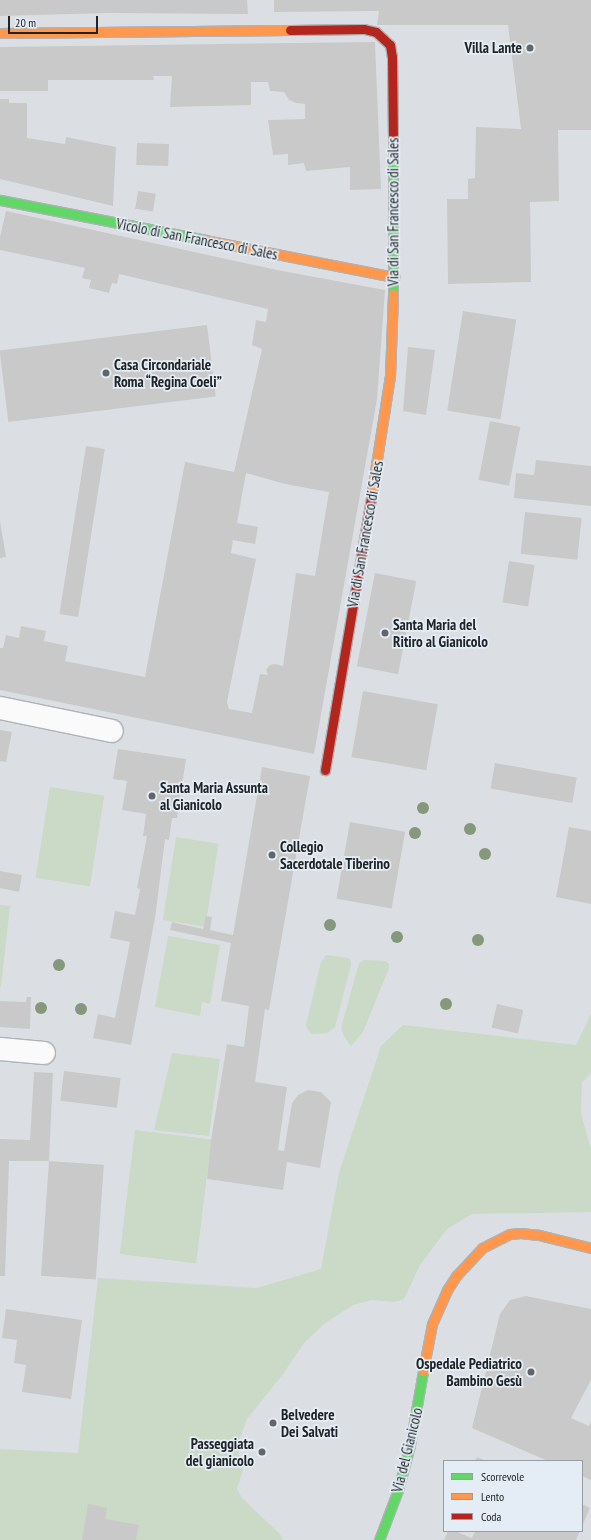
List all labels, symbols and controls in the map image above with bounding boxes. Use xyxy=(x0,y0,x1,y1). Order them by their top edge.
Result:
scale bar xyxy=(10,8,100,34)
text: 20 m xyxy=(15,15,36,30)
place label: Villa Lante xyxy=(464,39,522,57)
marker: Villa Lante xyxy=(525,43,535,53)
street label: Via di San Francesco di Sales xyxy=(384,138,402,286)
street label: Vicolo di San Francesco di Sales xyxy=(115,215,279,263)
place label: Casa Circondariale Roma “Regina Coeli” xyxy=(114,355,223,390)
marker: Casa Circondariale Roma “Regina Coeli” xyxy=(101,368,111,378)
street label: Via di San Francesco di Sales xyxy=(343,459,387,609)
place label: Santa Maria del Ritiro al Gianicolo xyxy=(393,615,488,650)
marker: Santa Maria del Ritiro al Gianicolo xyxy=(380,628,390,638)
place label: Santa Maria Assunta al Gianicolo xyxy=(160,778,268,813)
marker: Santa Maria Assunta al Gianicolo xyxy=(147,791,157,801)
place label: Collegio Sacerdotale Tiberino xyxy=(280,837,390,872)
marker: Collegio Sacerdotale Tiberino xyxy=(267,850,277,860)
place label: Ospedale Pediatrico Bambino Gesù xyxy=(416,1354,522,1389)
marker: Ospedale Pediatrico Bambino Gesù xyxy=(525,1366,537,1378)
place label: Belvedere Dei Salvati xyxy=(281,1405,338,1440)
street label: Via del Gianicolo xyxy=(388,1406,426,1494)
marker: Belvedere Dei Salvati xyxy=(268,1418,278,1428)
place label: Passeggiata del gianicolo xyxy=(186,1434,254,1469)
marker: Passeggiata del gianicolo xyxy=(257,1447,267,1457)
legend xyxy=(443,1460,583,1532)
text: Scorrevole xyxy=(481,1469,524,1484)
text: Lento xyxy=(481,1489,504,1504)
text: Coda xyxy=(481,1509,501,1524)

